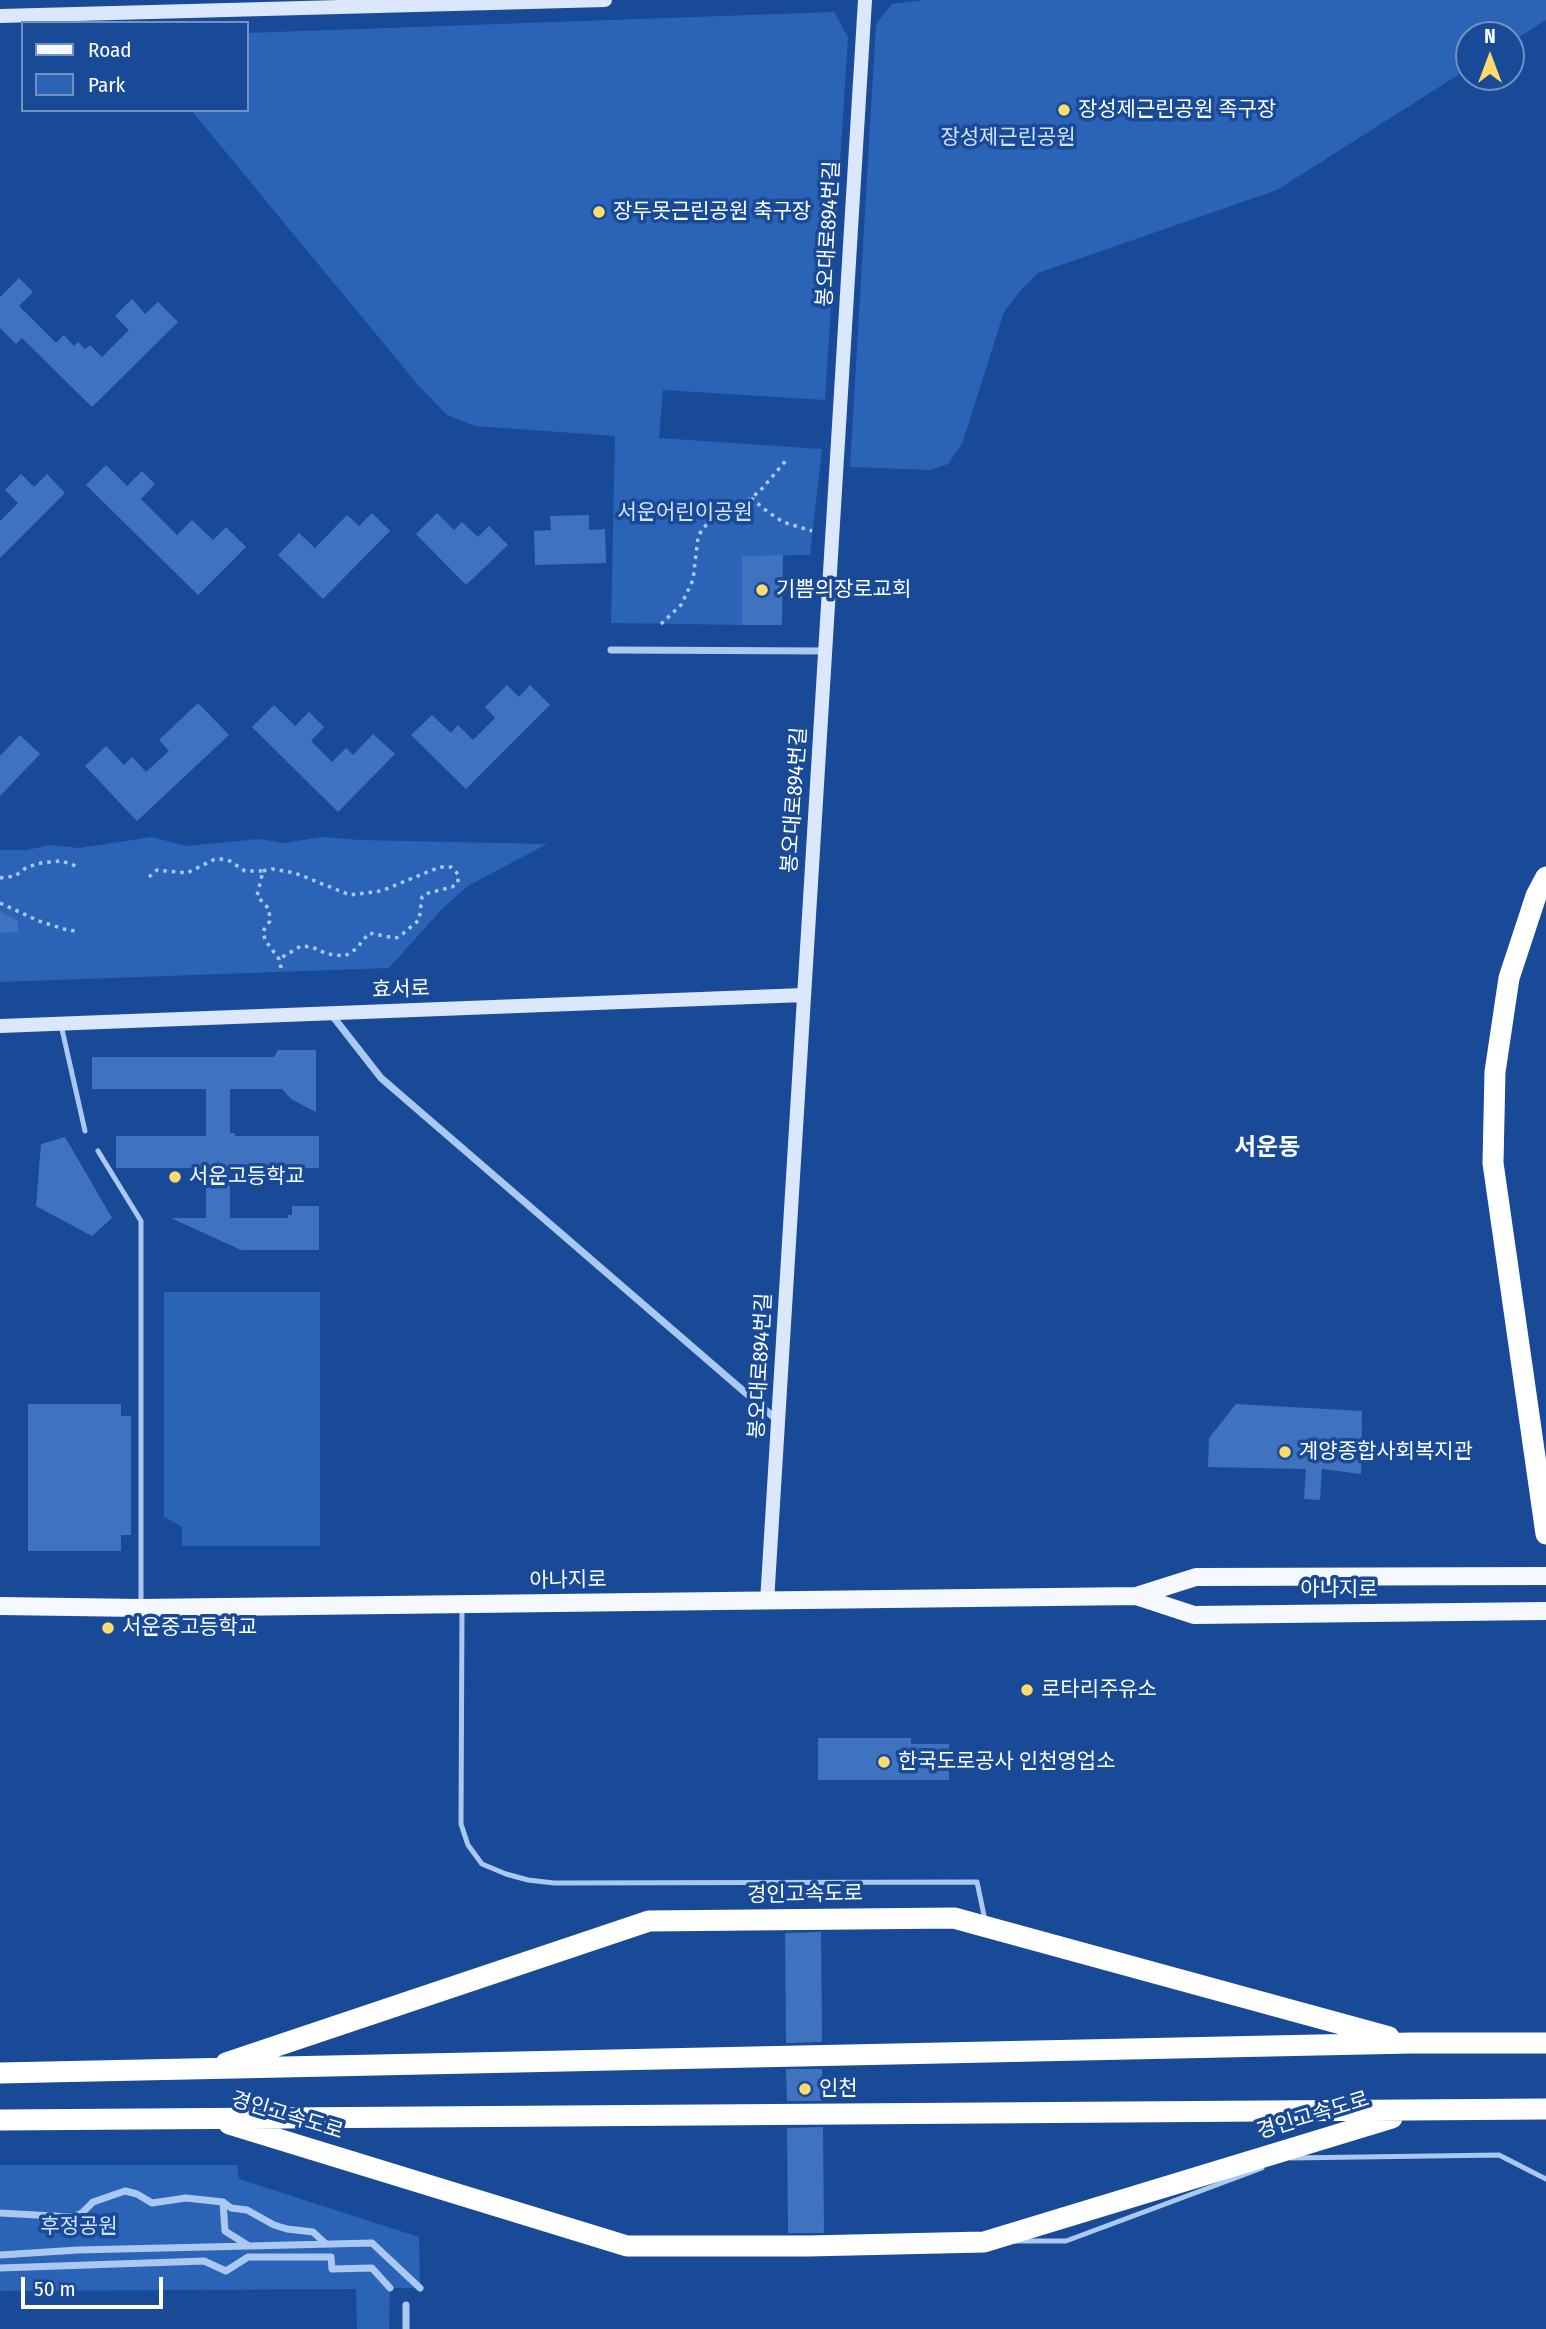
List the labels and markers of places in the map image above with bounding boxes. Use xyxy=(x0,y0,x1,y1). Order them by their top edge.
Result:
place label: 장성제근린공원 족구장 xyxy=(1078,97,1276,123)
marker: 장성제근린공원 족구장 xyxy=(1056,102,1072,118)
place label: 장두못근린공원 축구장 xyxy=(613,199,811,225)
marker: 장두못근린공원 축구장 xyxy=(591,204,607,220)
place label: 기쁨의장로교회 xyxy=(776,577,911,603)
marker: 기쁨의장로교회 xyxy=(754,582,770,598)
place label: 서운고등학교 xyxy=(189,1164,305,1190)
marker: 서운고등학교 xyxy=(167,1169,183,1185)
place label: 계양종합사회복지관 xyxy=(1299,1439,1473,1465)
marker: 계양종합사회복지관 xyxy=(1277,1444,1293,1460)
place label: 서운중고등학교 xyxy=(122,1615,257,1641)
marker: 서운중고등학교 xyxy=(100,1620,116,1636)
place label: 로타리주유소 xyxy=(1041,1677,1157,1703)
marker: 로타리주유소 xyxy=(1019,1682,1035,1698)
place label: 한국도로공사 인천영업소 xyxy=(898,1749,1115,1775)
marker: 한국도로공사 인천영업소 xyxy=(876,1754,892,1770)
place label: 인천 xyxy=(819,2076,858,2102)
marker: 인천 xyxy=(797,2081,813,2097)

